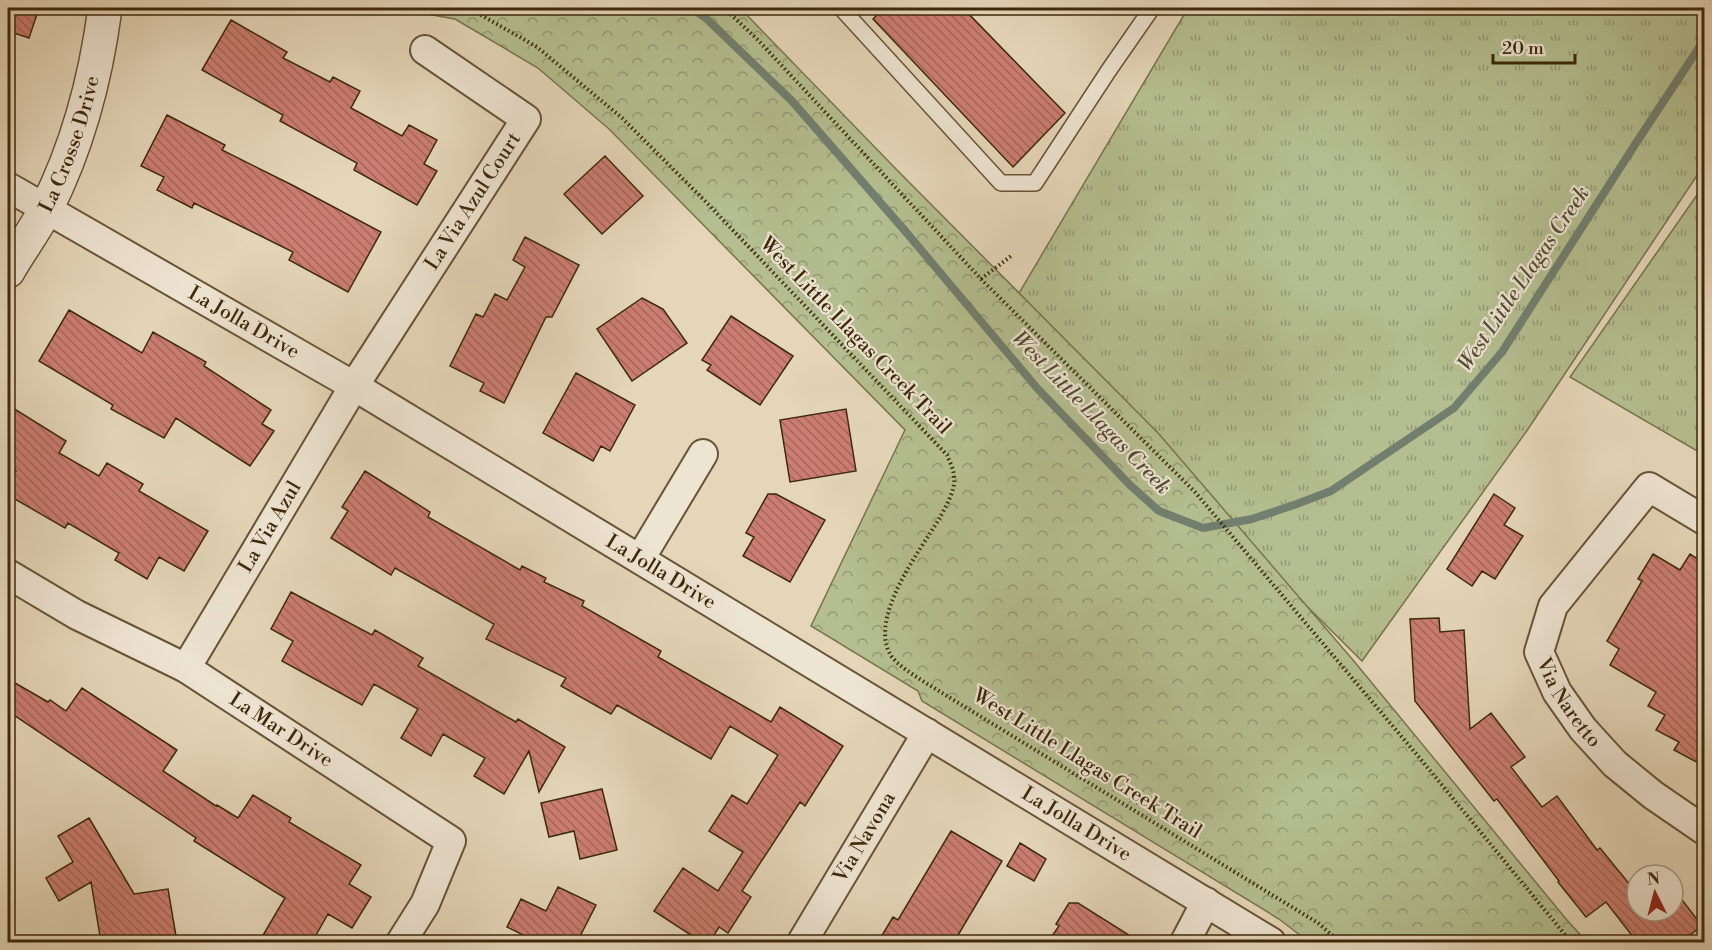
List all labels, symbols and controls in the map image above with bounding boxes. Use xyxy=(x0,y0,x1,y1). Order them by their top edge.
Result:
scale bar xyxy=(1493,27,1576,65)
text: 20 m xyxy=(1502,37,1544,60)
street label: La Crosse Drive xyxy=(34,73,105,217)
street label: La Via Azul Court xyxy=(419,128,527,275)
water label: West Little Llagas Creek xyxy=(1452,182,1596,376)
street label: West Little Llagas Creek Trail xyxy=(753,231,956,440)
street label: La Jolla Drive xyxy=(184,281,304,364)
water label: West Little Llagas Creek xyxy=(1006,326,1176,500)
street label: La Via Azul xyxy=(233,477,307,577)
street label: La Jolla Drive xyxy=(601,529,721,615)
street label: Via Naretto xyxy=(1530,653,1606,753)
street label: West Little Llagas Creek Trail xyxy=(967,683,1206,845)
street label: La Mar Drive xyxy=(224,687,338,773)
street label: La Jolla Drive xyxy=(1017,781,1136,867)
street label: Via Navona xyxy=(827,787,902,888)
north arrow xyxy=(1625,863,1685,923)
text: N xyxy=(1646,868,1661,890)

